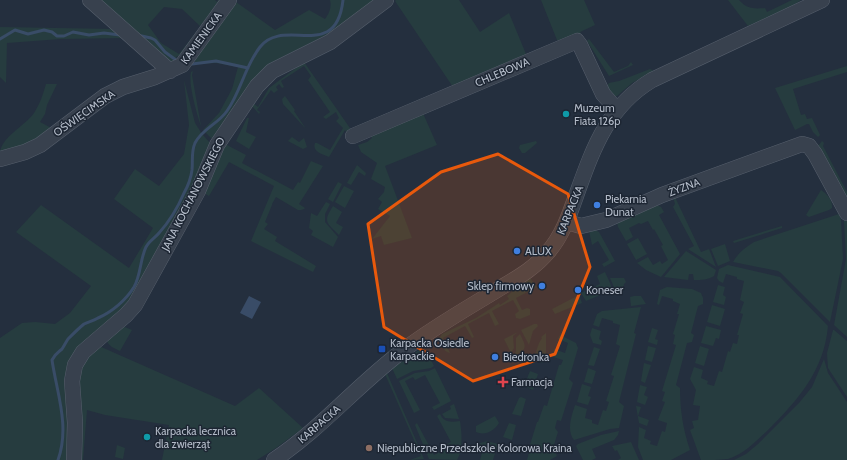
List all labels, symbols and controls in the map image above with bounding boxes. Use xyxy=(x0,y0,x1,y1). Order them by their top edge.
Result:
street label: KAMIENICKA xyxy=(177,9,225,67)
street label: CHLEBOWA xyxy=(473,54,532,90)
street label: OŚWIĘCIMSKA xyxy=(50,86,118,139)
place label: Muzeum Fiata 126p xyxy=(574,101,620,128)
marker: Muzeum Fiata 126p xyxy=(561,109,571,119)
street label: JANA KOCHANOWSKIEGO xyxy=(158,134,228,254)
street label: ŻYZNA xyxy=(666,175,702,199)
street label: KARPACKA xyxy=(554,183,586,237)
place label: Piekarnia Dunat xyxy=(605,192,647,219)
marker: Piekarnia Dunat xyxy=(592,200,602,210)
place label: ALUX xyxy=(525,244,552,258)
marker: ALUX xyxy=(512,246,522,256)
place label: Sklep firmowy xyxy=(467,279,534,293)
marker: Sklep firmowy xyxy=(537,281,547,291)
place label: Koneser xyxy=(586,283,624,297)
marker: Koneser xyxy=(573,285,583,295)
place label: Karpacka Osiedle Karpackie xyxy=(390,336,470,363)
marker: Karpacka Osiedle Karpackie xyxy=(377,344,387,354)
place label: Biedronka xyxy=(503,350,550,364)
marker: Biedronka xyxy=(490,352,500,362)
place label: Farmacja xyxy=(511,375,553,389)
marker: Farmacja xyxy=(498,377,508,387)
street label: KARPACKA xyxy=(295,402,343,446)
place label: Karpacka lecznica dla zwierząt xyxy=(155,424,237,451)
marker: Karpacka lecznica dla zwierząt xyxy=(142,432,152,442)
place label: Niepubliczne Przedszkole Kolorowa Kraina xyxy=(377,441,572,455)
marker: Niepubliczne Przedszkole Kolorowa Kraina xyxy=(364,443,374,453)

